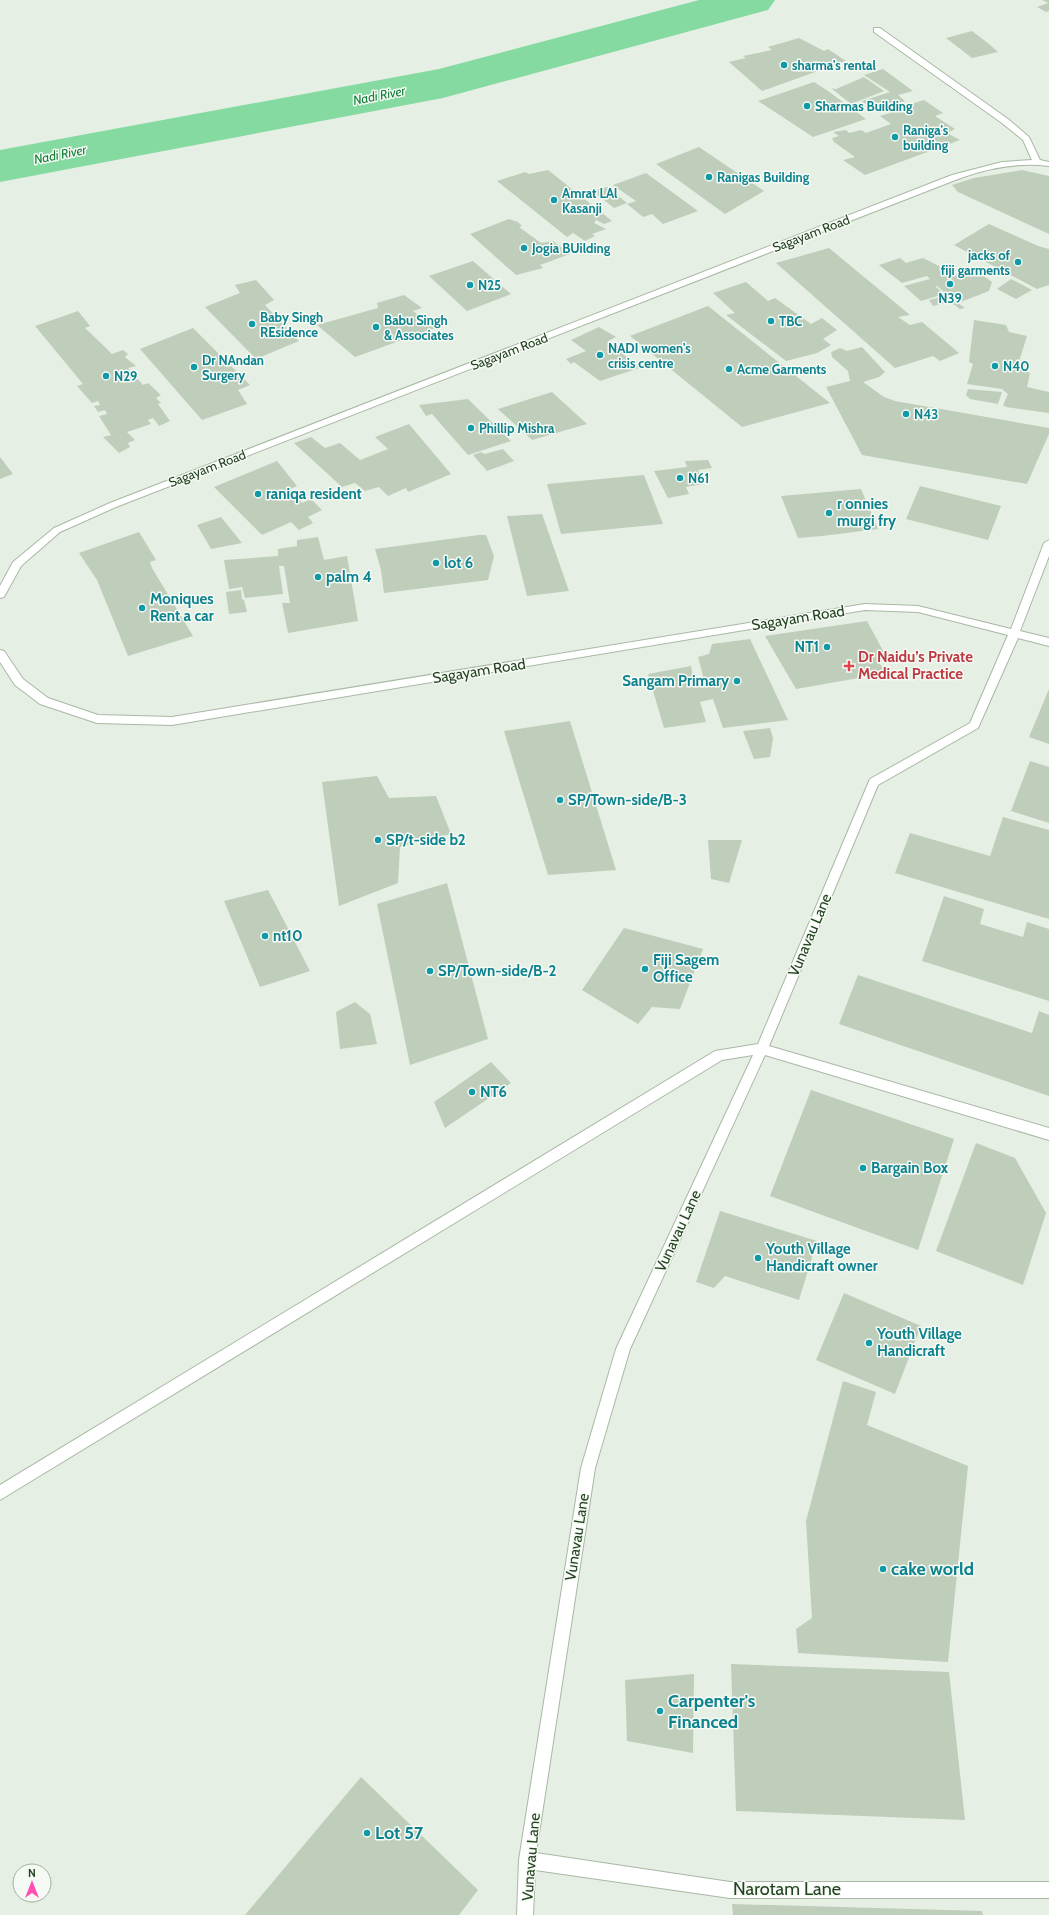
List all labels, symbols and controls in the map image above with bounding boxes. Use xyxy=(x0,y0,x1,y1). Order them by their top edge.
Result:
place label: sharma's rental xyxy=(792,57,877,73)
marker: sharma's rental xyxy=(779,60,789,70)
water label: Nadi River xyxy=(351,82,408,108)
place label: Sharmas Building xyxy=(815,98,913,114)
marker: Sharmas Building xyxy=(802,101,812,111)
place label: Raniga's building xyxy=(903,122,949,153)
marker: Raniga's building xyxy=(890,132,900,142)
water label: Nadi River xyxy=(32,141,89,167)
place label: Ranigas Building xyxy=(717,169,810,185)
marker: Ranigas Building xyxy=(704,172,714,182)
place label: Amrat LAl Kasanji xyxy=(562,185,618,216)
marker: Amrat LAl Kasanji xyxy=(549,195,559,205)
street label: Sagayam Road xyxy=(770,211,852,255)
place label: Jogia BUilding xyxy=(531,240,611,256)
marker: Jogia BUilding xyxy=(519,243,529,253)
place label: jacks of fiji garments xyxy=(941,247,1011,278)
marker: jacks of fiji garments xyxy=(1013,257,1023,267)
place label: N25 xyxy=(478,277,501,293)
marker: N39 xyxy=(945,279,955,289)
marker: N25 xyxy=(465,280,475,290)
place label: N39 xyxy=(938,290,962,306)
place label: Baby Singh REsidence xyxy=(260,309,323,340)
place label: Babu Singh & Associates xyxy=(384,312,454,343)
place label: TBC xyxy=(779,313,802,329)
marker: TBC xyxy=(766,316,776,326)
marker: Baby Singh REsidence xyxy=(247,319,257,329)
marker: Babu Singh & Associates xyxy=(371,322,381,332)
street label: Sagayam Road xyxy=(468,329,550,373)
place label: NADI women's crisis centre xyxy=(608,340,691,371)
marker: NADI women's crisis centre xyxy=(595,350,605,360)
place label: Dr NAndan Surgery xyxy=(202,352,264,383)
place label: N40 xyxy=(1003,358,1029,374)
place label: Acme Garments xyxy=(737,361,827,377)
marker: N40 xyxy=(990,361,1000,371)
marker: Dr NAndan Surgery xyxy=(189,362,199,372)
marker: Acme Garments xyxy=(724,364,734,374)
place label: N29 xyxy=(114,368,137,384)
marker: N29 xyxy=(101,371,111,381)
place label: N43 xyxy=(914,406,938,422)
marker: N43 xyxy=(901,409,911,419)
place label: Phillip Mishra xyxy=(479,420,555,436)
marker: Phillip Mishra xyxy=(466,423,476,433)
street label: Sagayam Road xyxy=(166,446,248,490)
place label: N61 xyxy=(688,470,709,486)
marker: N61 xyxy=(675,473,685,483)
place label: raniqa resident xyxy=(266,485,362,503)
marker: raniqa resident xyxy=(253,489,263,499)
place label: r onnies murgi fry xyxy=(837,495,897,530)
marker: r onnies murgi fry xyxy=(824,508,834,518)
place label: lot 6 xyxy=(444,554,473,572)
marker: lot 6 xyxy=(431,558,441,568)
place label: palm 4 xyxy=(326,568,372,586)
marker: palm 4 xyxy=(313,572,323,582)
place label: Moniques Rent a car xyxy=(150,590,214,625)
street label: Sagayam Road xyxy=(750,602,846,634)
marker: Moniques Rent a car xyxy=(137,603,147,613)
place label: NT1 xyxy=(795,638,819,656)
marker: NT1 xyxy=(822,642,832,652)
place label: Dr Naidu’s Private Medical Practice xyxy=(858,648,973,683)
street label: Sagayam Road xyxy=(431,655,527,687)
marker: Dr Naidu’s Private Medical Practice xyxy=(843,660,855,672)
place label: Sangam Primary xyxy=(622,672,730,690)
marker: Sangam Primary xyxy=(732,676,742,686)
place label: SP/Town-side/B-3 xyxy=(568,791,687,809)
marker: SP/Town-side/B-3 xyxy=(555,795,565,805)
place label: SP/t-side b2 xyxy=(386,831,466,849)
marker: SP/t-side b2 xyxy=(373,835,383,845)
street label: Vunavau Lane xyxy=(784,891,836,979)
place label: nt10 xyxy=(273,927,302,945)
marker: nt10 xyxy=(260,931,270,941)
place label: Fiji Sagem Office xyxy=(653,951,719,986)
place label: SP/Town-side/B-2 xyxy=(438,962,557,980)
marker: Fiji Sagem Office xyxy=(640,964,650,974)
marker: SP/Town-side/B-2 xyxy=(425,966,435,976)
place label: NT6 xyxy=(480,1083,507,1101)
marker: NT6 xyxy=(467,1087,477,1097)
place label: Bargain Box xyxy=(871,1159,949,1177)
marker: Bargain Box xyxy=(858,1163,868,1173)
street label: Vunavau Lane xyxy=(651,1187,705,1275)
place label: Youth Village Handicraft owner xyxy=(765,1240,878,1275)
marker: Youth Village Handicraft owner xyxy=(753,1253,763,1263)
place label: Youth Village Handicraft xyxy=(876,1325,962,1360)
marker: Youth Village Handicraft xyxy=(864,1338,874,1348)
street label: Vunavau Lane xyxy=(561,1492,593,1582)
place label: cake world xyxy=(891,1558,974,1580)
marker: cake world xyxy=(878,1564,888,1574)
place label: Carpenter's Financed xyxy=(668,1690,756,1733)
marker: Carpenter's Financed xyxy=(655,1706,665,1716)
street label: Vunavau Lane xyxy=(518,1812,544,1902)
place label: Lot 57 xyxy=(375,1822,424,1844)
marker: Lot 57 xyxy=(362,1828,372,1838)
north arrow xyxy=(12,1863,52,1903)
text: N xyxy=(28,1866,36,1880)
street label: Narotam Lane xyxy=(733,1878,841,1900)

